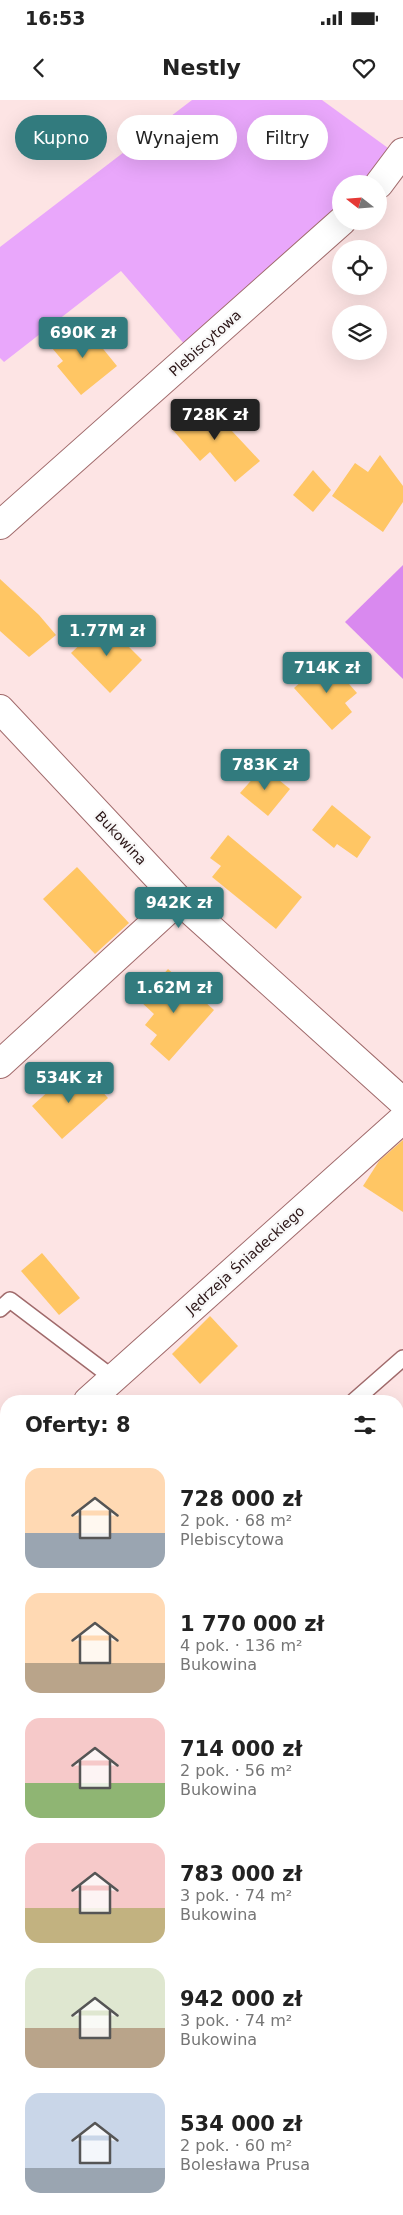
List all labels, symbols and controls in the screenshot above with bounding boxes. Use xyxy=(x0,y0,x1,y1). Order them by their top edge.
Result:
text: 16:53 xyxy=(25,7,85,29)
icon: back xyxy=(25,54,53,82)
icon: heart xyxy=(350,54,378,82)
text: Nestly xyxy=(162,55,241,80)
chip: Kupno xyxy=(15,115,107,160)
chip: Wynajem xyxy=(117,115,237,160)
chip: Filtry xyxy=(247,115,328,160)
north arrow xyxy=(332,175,388,230)
map controls xyxy=(332,175,387,360)
button: locate xyxy=(332,240,387,295)
button: layers xyxy=(332,305,387,360)
street label: Plebiscytowa xyxy=(166,307,244,379)
pin: 690K zł xyxy=(37,316,129,359)
text: 690K zł xyxy=(50,323,116,342)
pin: 728K zł xyxy=(169,398,261,441)
text: 728K zł xyxy=(182,405,248,424)
pin: 1.77M zł xyxy=(55,614,159,657)
text: 1.77M zł xyxy=(69,621,145,640)
pin: 714K zł xyxy=(281,652,373,694)
text: 714K zł xyxy=(294,658,360,677)
pin: 783K zł xyxy=(219,748,311,791)
text: 783K zł xyxy=(232,755,298,774)
street label: Bukowina xyxy=(92,808,150,868)
pin: 942K zł xyxy=(133,886,225,929)
text: 942K zł xyxy=(146,893,212,912)
pin: 1.62M zł xyxy=(122,972,226,1014)
text: 1.62M zł xyxy=(136,978,212,997)
pin: 534K zł xyxy=(23,1062,115,1104)
text: 534K zł xyxy=(36,1068,102,1087)
street label: Jędrzeja Śniadeckiego xyxy=(181,1202,307,1318)
icon: filters xyxy=(351,1411,379,1439)
text: Oferty: 8 xyxy=(25,1413,131,1437)
text: 728 000 zł xyxy=(180,1487,302,1511)
icon: home xyxy=(65,1488,125,1548)
text: 2 pok. · 68 m² xyxy=(180,1511,292,1530)
text: Plebiscytowa xyxy=(180,1530,284,1549)
text: 1 770 000 zł xyxy=(180,1612,324,1636)
icon: home xyxy=(65,1613,125,1673)
text: 4 pok. · 136 m² xyxy=(180,1636,302,1655)
text: Bukowina xyxy=(180,1655,257,1674)
text: 714 000 zł xyxy=(180,1737,302,1761)
icon: home xyxy=(65,1738,125,1798)
text: 2 pok. · 56 m² xyxy=(180,1761,292,1780)
text: Bukowina xyxy=(180,1780,257,1799)
text: 783 000 zł xyxy=(180,1862,302,1886)
icon: home xyxy=(65,1863,125,1923)
text: 3 pok. · 74 m² xyxy=(180,1886,292,1905)
text: Bukowina xyxy=(180,1905,257,1924)
text: 942 000 zł xyxy=(180,1987,302,2011)
icon: home xyxy=(65,1988,125,2048)
text: 3 pok. · 74 m² xyxy=(180,2011,292,2030)
text: Bukowina xyxy=(180,2030,257,2049)
text: 534 000 zł xyxy=(180,2112,302,2136)
icon: home xyxy=(65,2113,125,2173)
text: 2 pok. · 60 m² xyxy=(180,2136,292,2155)
text: Bolesława Prusa xyxy=(180,2155,310,2174)

